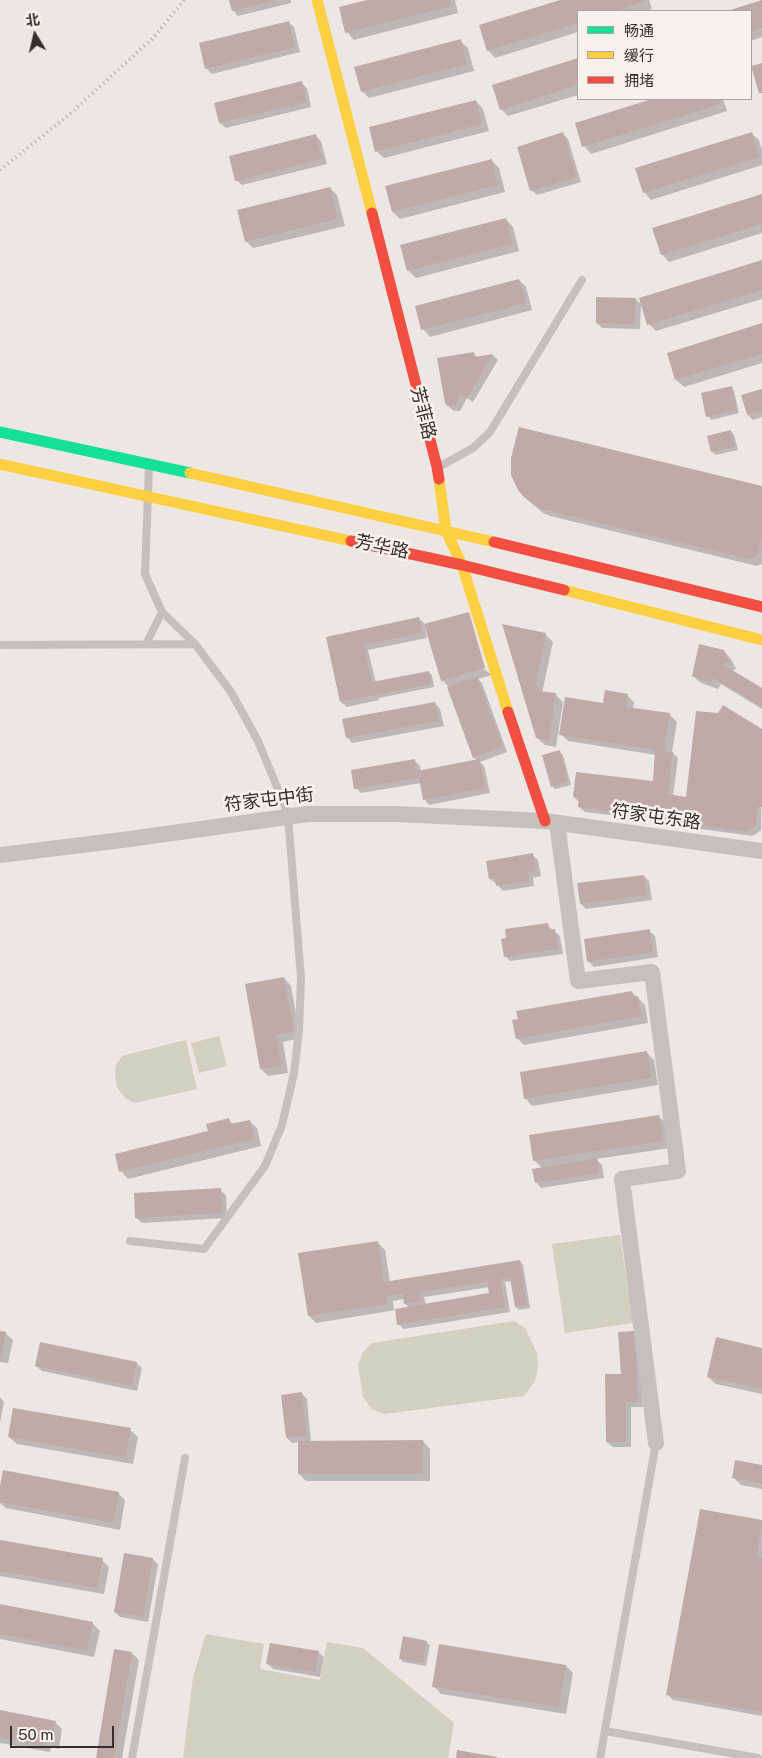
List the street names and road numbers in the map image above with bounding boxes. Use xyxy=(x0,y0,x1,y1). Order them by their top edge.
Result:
street label: 芳菲路 xyxy=(406,384,440,442)
street label: 芳华路 xyxy=(353,531,411,563)
street label: 符家屯中街 xyxy=(223,784,315,816)
street label: 符家屯东路 xyxy=(610,800,702,834)

